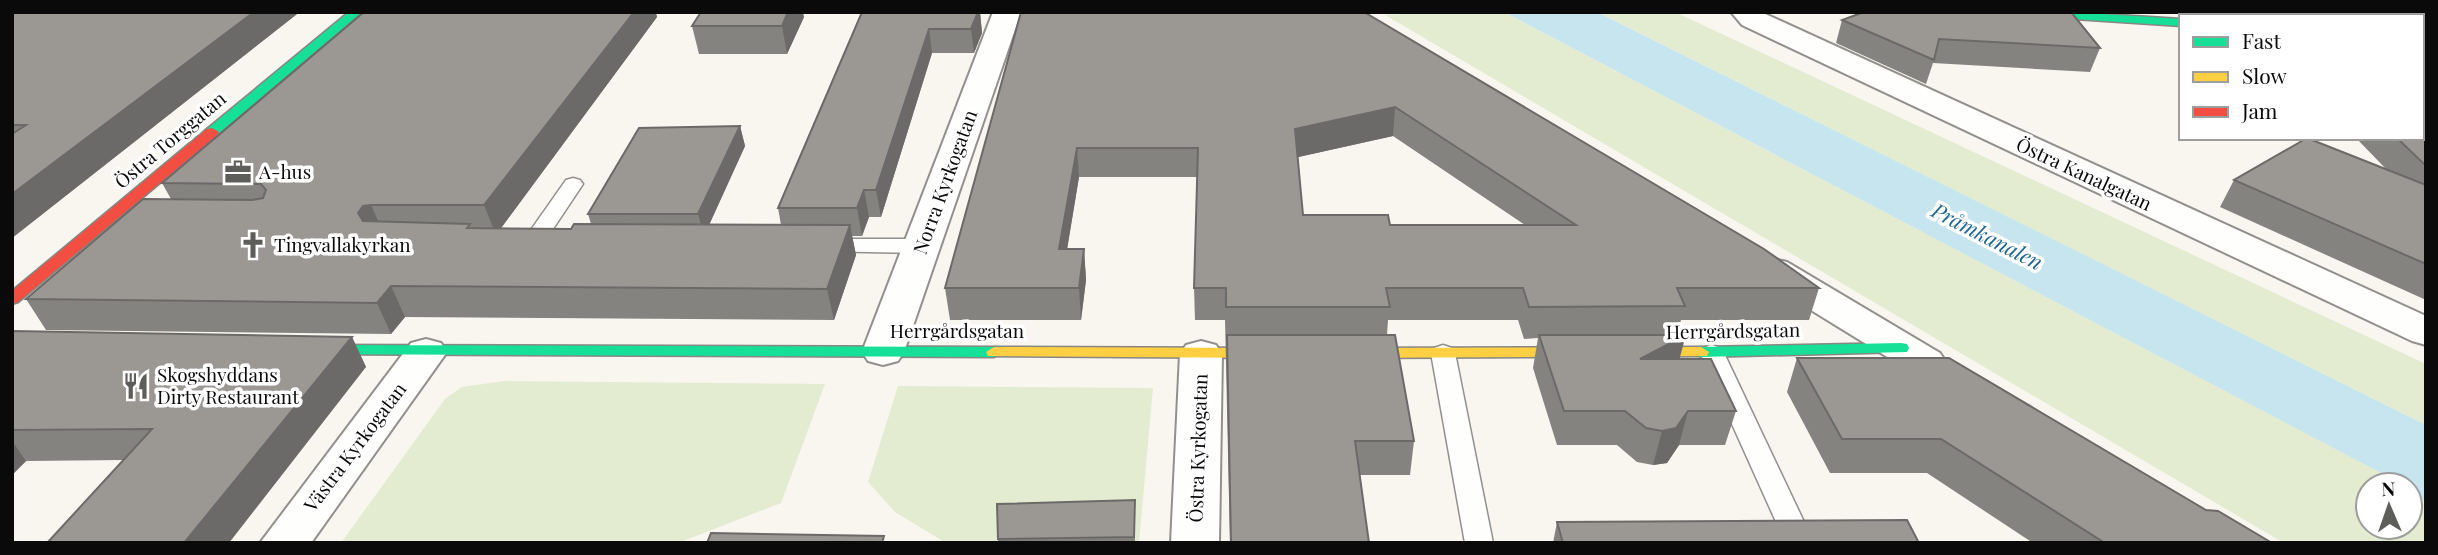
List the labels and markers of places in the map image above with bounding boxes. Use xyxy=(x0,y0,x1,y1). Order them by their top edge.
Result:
office icon: A-hus xyxy=(223,157,253,187)
place label: A-hus xyxy=(258,158,311,184)
church icon: Tingvallakyrkan xyxy=(238,230,268,260)
place label: Tingvallakyrkan xyxy=(274,231,411,257)
place label: Skogshyddans Dirty Restaurant xyxy=(157,361,299,409)
restaurant icon: Skogshyddans Dirty Restaurant xyxy=(121,371,151,401)

